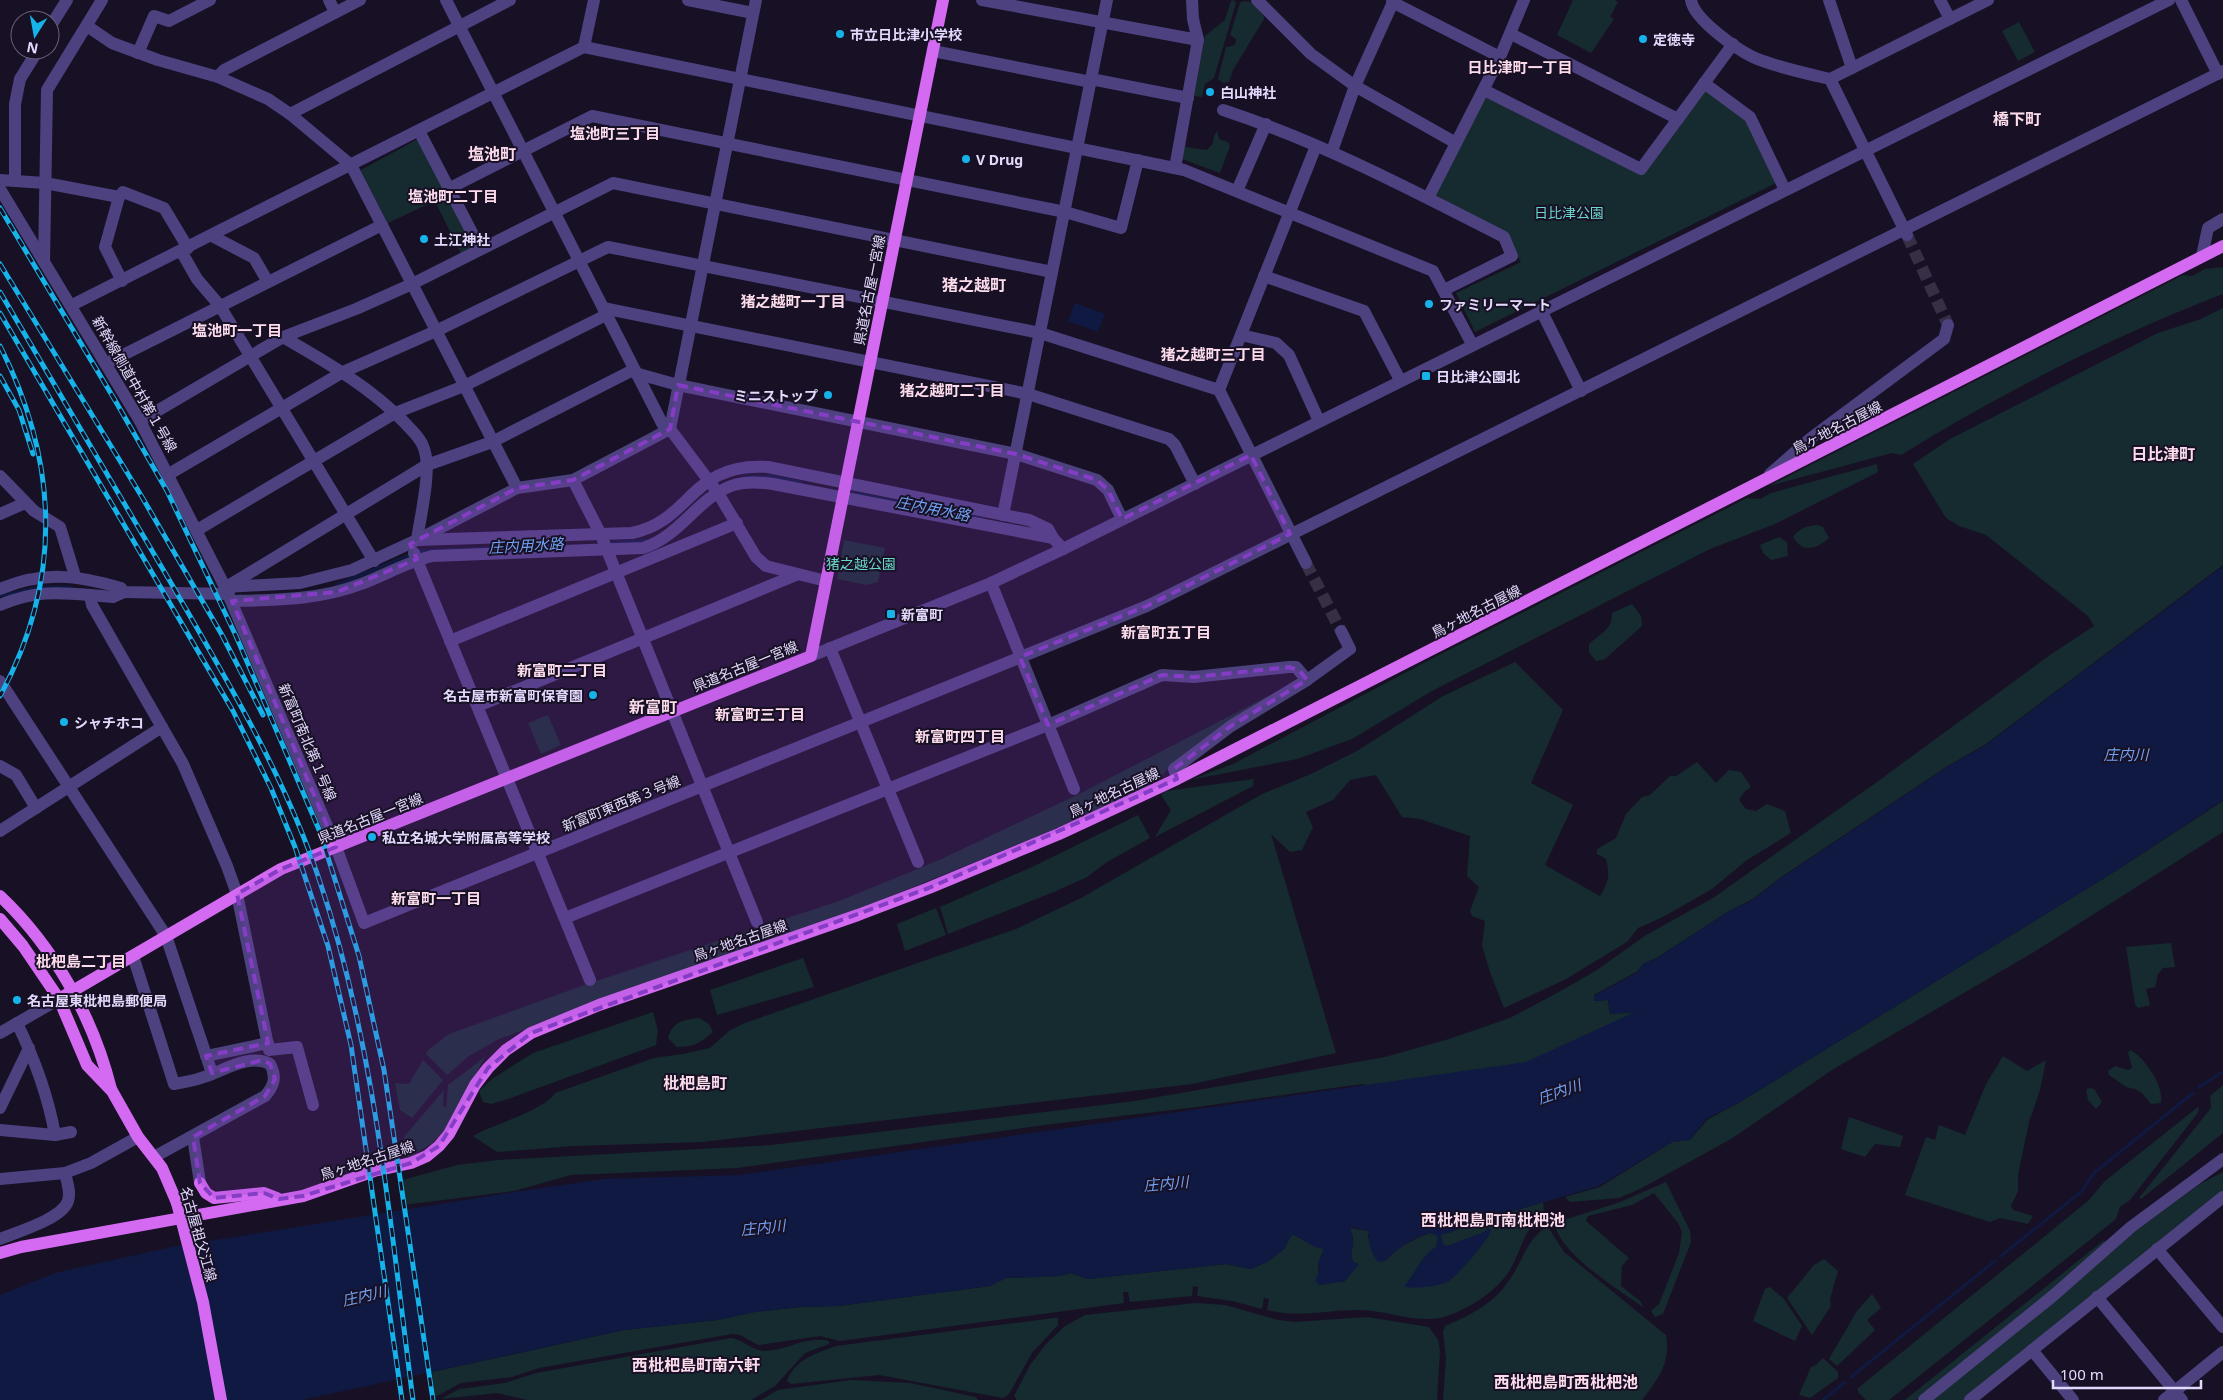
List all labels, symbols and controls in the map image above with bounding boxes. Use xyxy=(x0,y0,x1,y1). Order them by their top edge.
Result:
north arrow xyxy=(10,10,60,60)
place label: 市立日比津小学校 xyxy=(850,25,962,44)
marker: 市立日比津小学校 xyxy=(834,28,846,40)
place label: 定徳寺 xyxy=(1653,30,1695,49)
marker: 定徳寺 xyxy=(1637,33,1649,45)
text: N xyxy=(25,38,40,59)
district label: 日比津町一丁目 xyxy=(1467,57,1573,77)
place label: 白山神社 xyxy=(1220,83,1276,102)
marker: 白山神社 xyxy=(1204,86,1216,98)
district label: 橋下町 xyxy=(1993,108,2041,130)
district label: 塩池町三丁目 xyxy=(570,123,660,143)
district label: 塩池町 xyxy=(468,143,516,165)
place label: V Drug xyxy=(976,150,1023,169)
marker: V Drug xyxy=(960,153,972,165)
district label: 塩池町二丁目 xyxy=(408,186,498,206)
park label: 日比津公園 xyxy=(1534,203,1604,222)
place label: 土江神社 xyxy=(434,230,490,249)
marker: 土江神社 xyxy=(418,233,430,245)
street label: 県道名古屋一宮線 xyxy=(849,233,889,347)
district label: 猪之越町 xyxy=(942,274,1006,296)
district label: 猪之越町一丁目 xyxy=(740,291,846,311)
place label: ファミリーマート xyxy=(1439,295,1551,314)
marker: ファミリーマート xyxy=(1423,298,1435,310)
street label: 新幹線側道中村第１号線 xyxy=(88,313,182,455)
district label: 塩池町一丁目 xyxy=(192,320,282,340)
district label: 猪之越町三丁目 xyxy=(1160,344,1266,364)
place label: 日比津公園北 xyxy=(1436,367,1520,386)
marker: 日比津公園北 xyxy=(1420,370,1432,382)
district label: 猪之越町二丁目 xyxy=(899,380,1005,400)
place label: ミニストップ xyxy=(734,386,818,405)
marker: ミニストップ xyxy=(822,389,834,401)
street label: 鳥ヶ地名古屋線 xyxy=(1789,396,1885,458)
district label: 日比津町 xyxy=(2131,443,2195,465)
water label: 庄内用水路 xyxy=(894,491,974,525)
water label: 庄内用水路 xyxy=(488,533,566,557)
park label: 猪之越公園 xyxy=(826,554,896,573)
street label: 鳥ヶ地名古屋線 xyxy=(1428,580,1524,642)
place label: 新富町 xyxy=(901,605,943,624)
marker: 新富町 xyxy=(885,608,897,620)
district label: 新富町五丁目 xyxy=(1121,622,1211,642)
street label: 県道名古屋一宮線 xyxy=(690,636,800,696)
district label: 新富町二丁目 xyxy=(517,660,607,680)
street label: 新富町南北第１号線 xyxy=(275,680,341,804)
place label: 名古屋市新富町保育園 xyxy=(443,686,583,705)
marker: 名古屋市新富町保育園 xyxy=(587,689,599,701)
district label: 新富町 xyxy=(629,696,677,718)
district label: 新富町三丁目 xyxy=(715,704,805,724)
place label: シャチホコ xyxy=(74,713,144,732)
marker: シャチホコ xyxy=(58,716,70,728)
district label: 新富町四丁目 xyxy=(915,726,1005,746)
water label: 庄内川 xyxy=(2103,744,2150,764)
street label: 鳥ヶ地名古屋線 xyxy=(1066,763,1162,821)
street label: 新富町東西第３号線 xyxy=(559,771,683,835)
street label: 県道名古屋一宮線 xyxy=(315,788,425,848)
place label: 私立名城大学附属高等学校 xyxy=(382,828,550,847)
marker: 私立名城大学附属高等学校 xyxy=(366,831,378,843)
district label: 新富町一丁目 xyxy=(391,888,481,908)
street label: 鳥ヶ地名古屋線 xyxy=(691,915,789,965)
district label: 枇杷島二丁目 xyxy=(36,951,126,971)
place label: 名古屋東枇杷島郵便局 xyxy=(27,991,167,1010)
marker: 名古屋東枇杷島郵便局 xyxy=(11,994,23,1006)
district label: 枇杷島町 xyxy=(663,1072,727,1094)
water label: 庄内川 xyxy=(1534,1074,1585,1108)
street label: 鳥ヶ地名古屋線 xyxy=(317,1136,417,1184)
water label: 庄内川 xyxy=(1143,1171,1191,1195)
street label: 名古屋祖父江線 xyxy=(176,1184,222,1284)
district label: 西枇杷島町南枇杷池 xyxy=(1421,1209,1565,1231)
water label: 庄内川 xyxy=(740,1214,788,1239)
water label: 庄内川 xyxy=(340,1280,390,1310)
district label: 西枇杷島町南六軒 xyxy=(632,1354,760,1376)
scale bar xyxy=(2053,1358,2200,1390)
text: 100 m xyxy=(2060,1364,2104,1384)
district label: 西枇杷島町西枇杷池 xyxy=(1494,1371,1638,1393)

